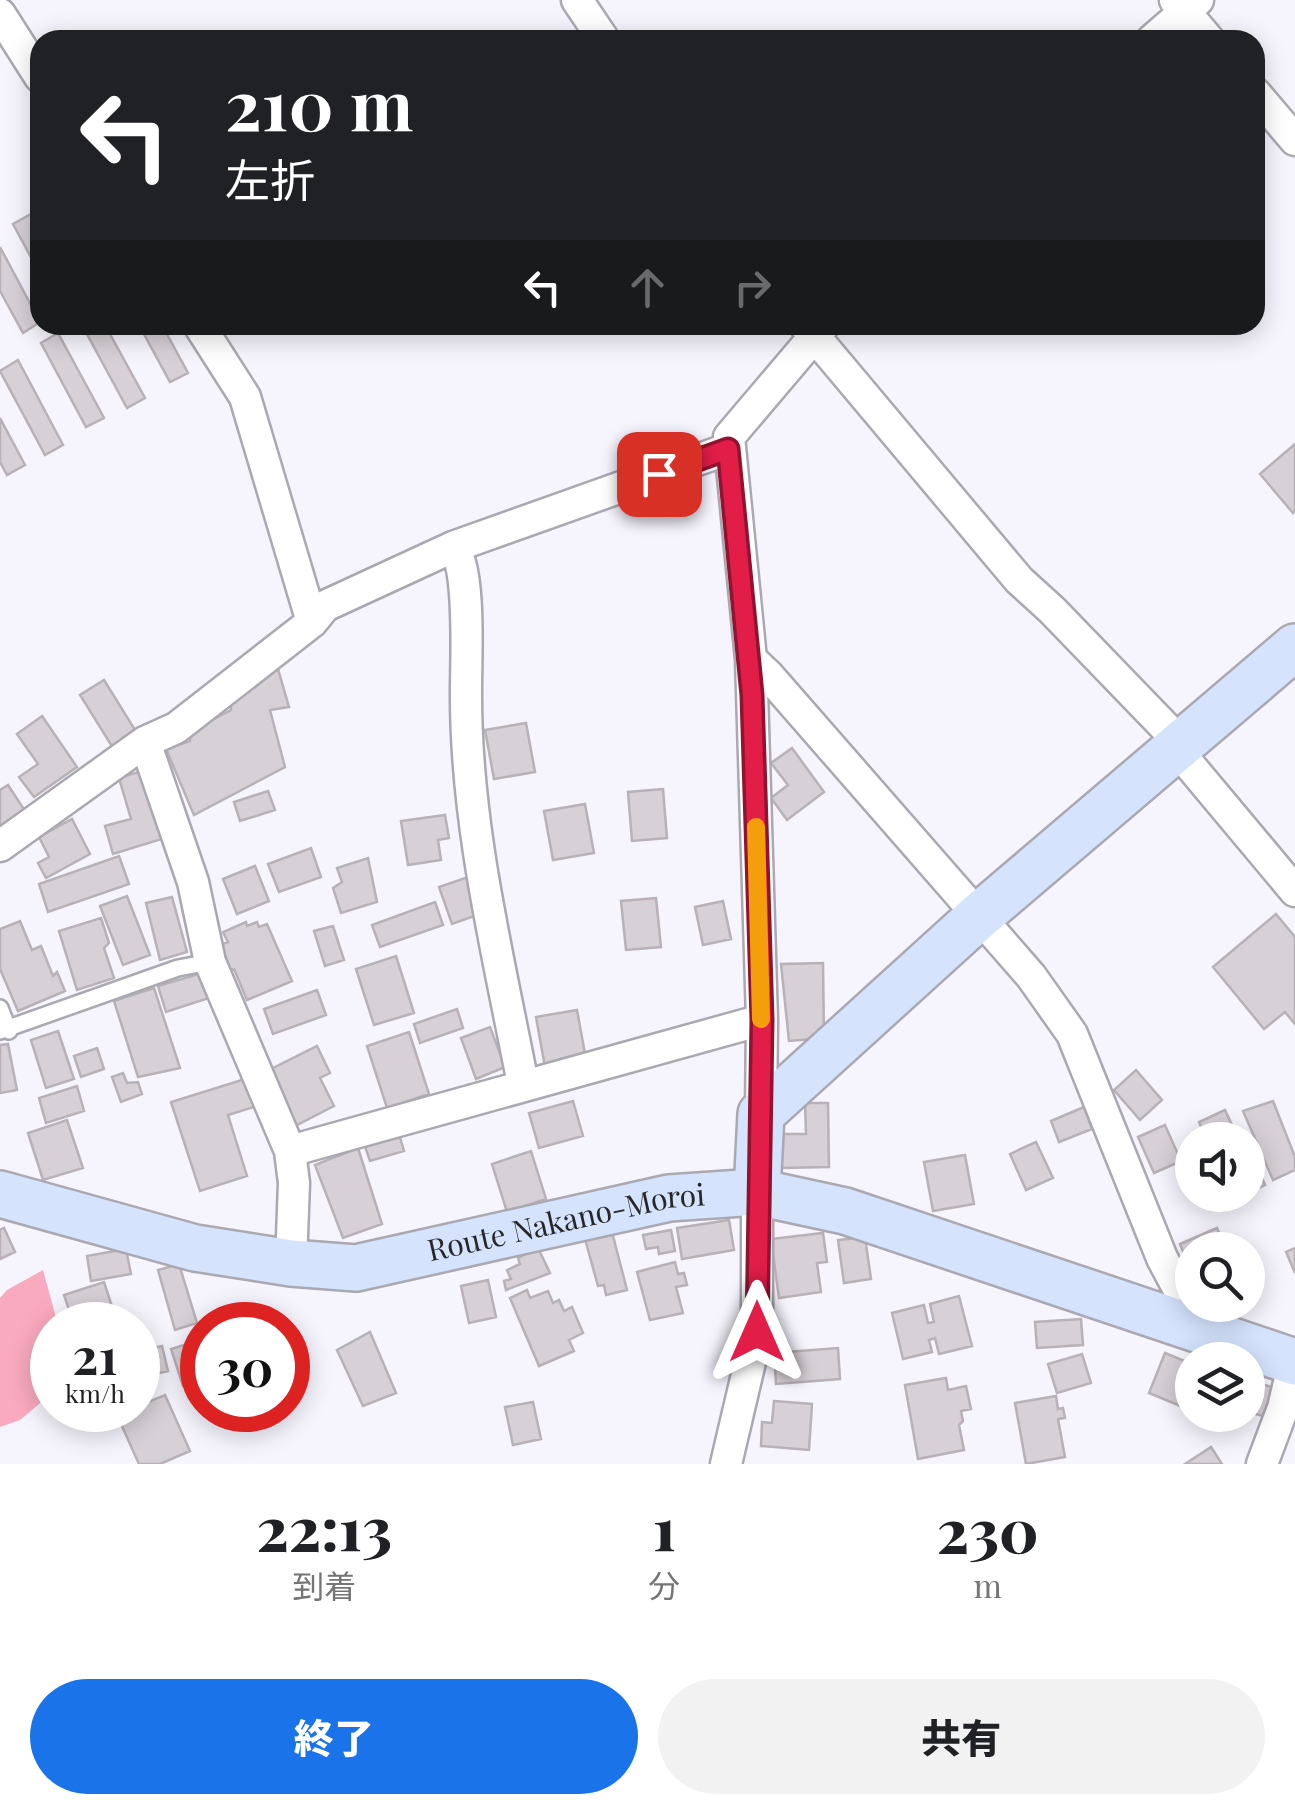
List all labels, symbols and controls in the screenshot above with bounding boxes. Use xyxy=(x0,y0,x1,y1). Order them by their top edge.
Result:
text: 210 m xyxy=(225,55,413,149)
icon: left xyxy=(60,70,190,200)
text: 左折 xyxy=(225,148,315,208)
icon: left xyxy=(515,260,570,315)
icon: ahead xyxy=(620,260,675,315)
icon: right xyxy=(725,260,780,315)
pin xyxy=(617,432,702,517)
icon: arrive xyxy=(632,447,687,502)
map controls xyxy=(1175,1122,1265,1432)
button: sound xyxy=(1175,1122,1265,1212)
street label: Route Nakano-Moroi xyxy=(423,1174,706,1269)
button: search xyxy=(1175,1232,1265,1322)
position arrow xyxy=(705,1280,809,1384)
speed limit sign: 30 xyxy=(180,1302,310,1432)
text: 21 xyxy=(72,1321,118,1388)
button: layers xyxy=(1175,1342,1265,1432)
text: km/h xyxy=(65,1376,125,1409)
text: 22:13 xyxy=(256,1486,392,1566)
text: 1 xyxy=(653,1486,676,1566)
text: 230 xyxy=(937,1488,1039,1568)
text: 到着 xyxy=(292,1563,356,1606)
text: 分 xyxy=(648,1563,680,1606)
text: m xyxy=(973,1563,1002,1606)
button: 終了 xyxy=(30,1679,638,1794)
button: 共有 xyxy=(658,1679,1265,1794)

